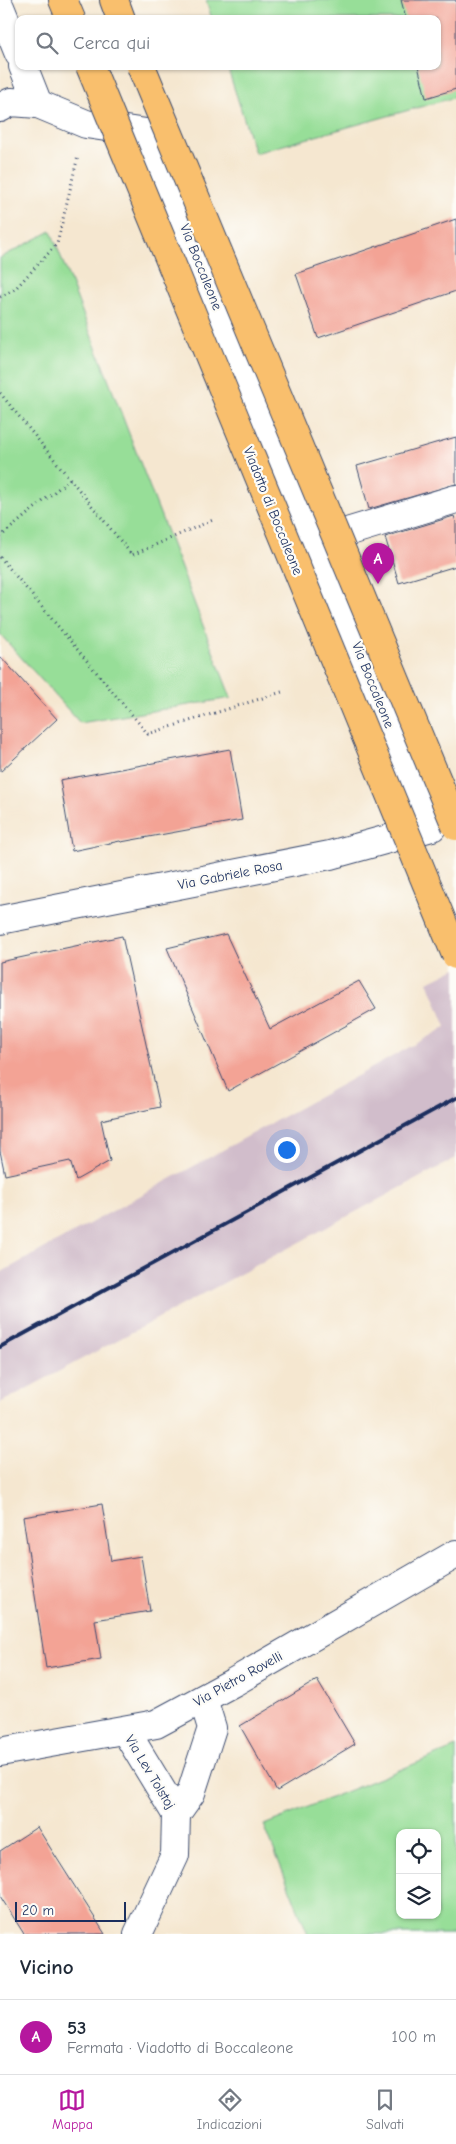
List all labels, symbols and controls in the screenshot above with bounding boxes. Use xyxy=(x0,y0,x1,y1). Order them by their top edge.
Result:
search box xyxy=(15,15,441,70)
icon: search xyxy=(33,29,61,57)
text: Cerca qui xyxy=(73,32,150,54)
street label: Via Boccaleone xyxy=(176,221,226,313)
street label: Viadotto di Boccaleone xyxy=(240,444,306,578)
pin: A xyxy=(362,543,394,584)
street label: Via Boccaleone xyxy=(348,639,398,731)
street label: Via Gabriele Rosa xyxy=(176,857,284,893)
your location xyxy=(274,1137,300,1163)
street label: Via Pietro Rovelli xyxy=(190,1647,286,1711)
street label: Via Lev Tolstoj xyxy=(121,1732,179,1812)
map controls xyxy=(396,1829,441,1919)
button: locate xyxy=(396,1829,441,1874)
button: layers xyxy=(396,1874,441,1919)
scale bar xyxy=(15,1899,126,1922)
text: 20 m xyxy=(22,1902,54,1919)
text: Vicino xyxy=(20,1955,74,1979)
text: 53 xyxy=(67,2017,86,2039)
text: A xyxy=(32,2028,40,2046)
text: 100 m xyxy=(392,2028,436,2046)
text: Fermata · Viadotto di Boccaleone xyxy=(67,2039,293,2057)
tab: Mappa xyxy=(52,2086,93,2133)
tab: Indicazioni xyxy=(197,2086,262,2133)
tab: Salvati xyxy=(366,2086,404,2133)

